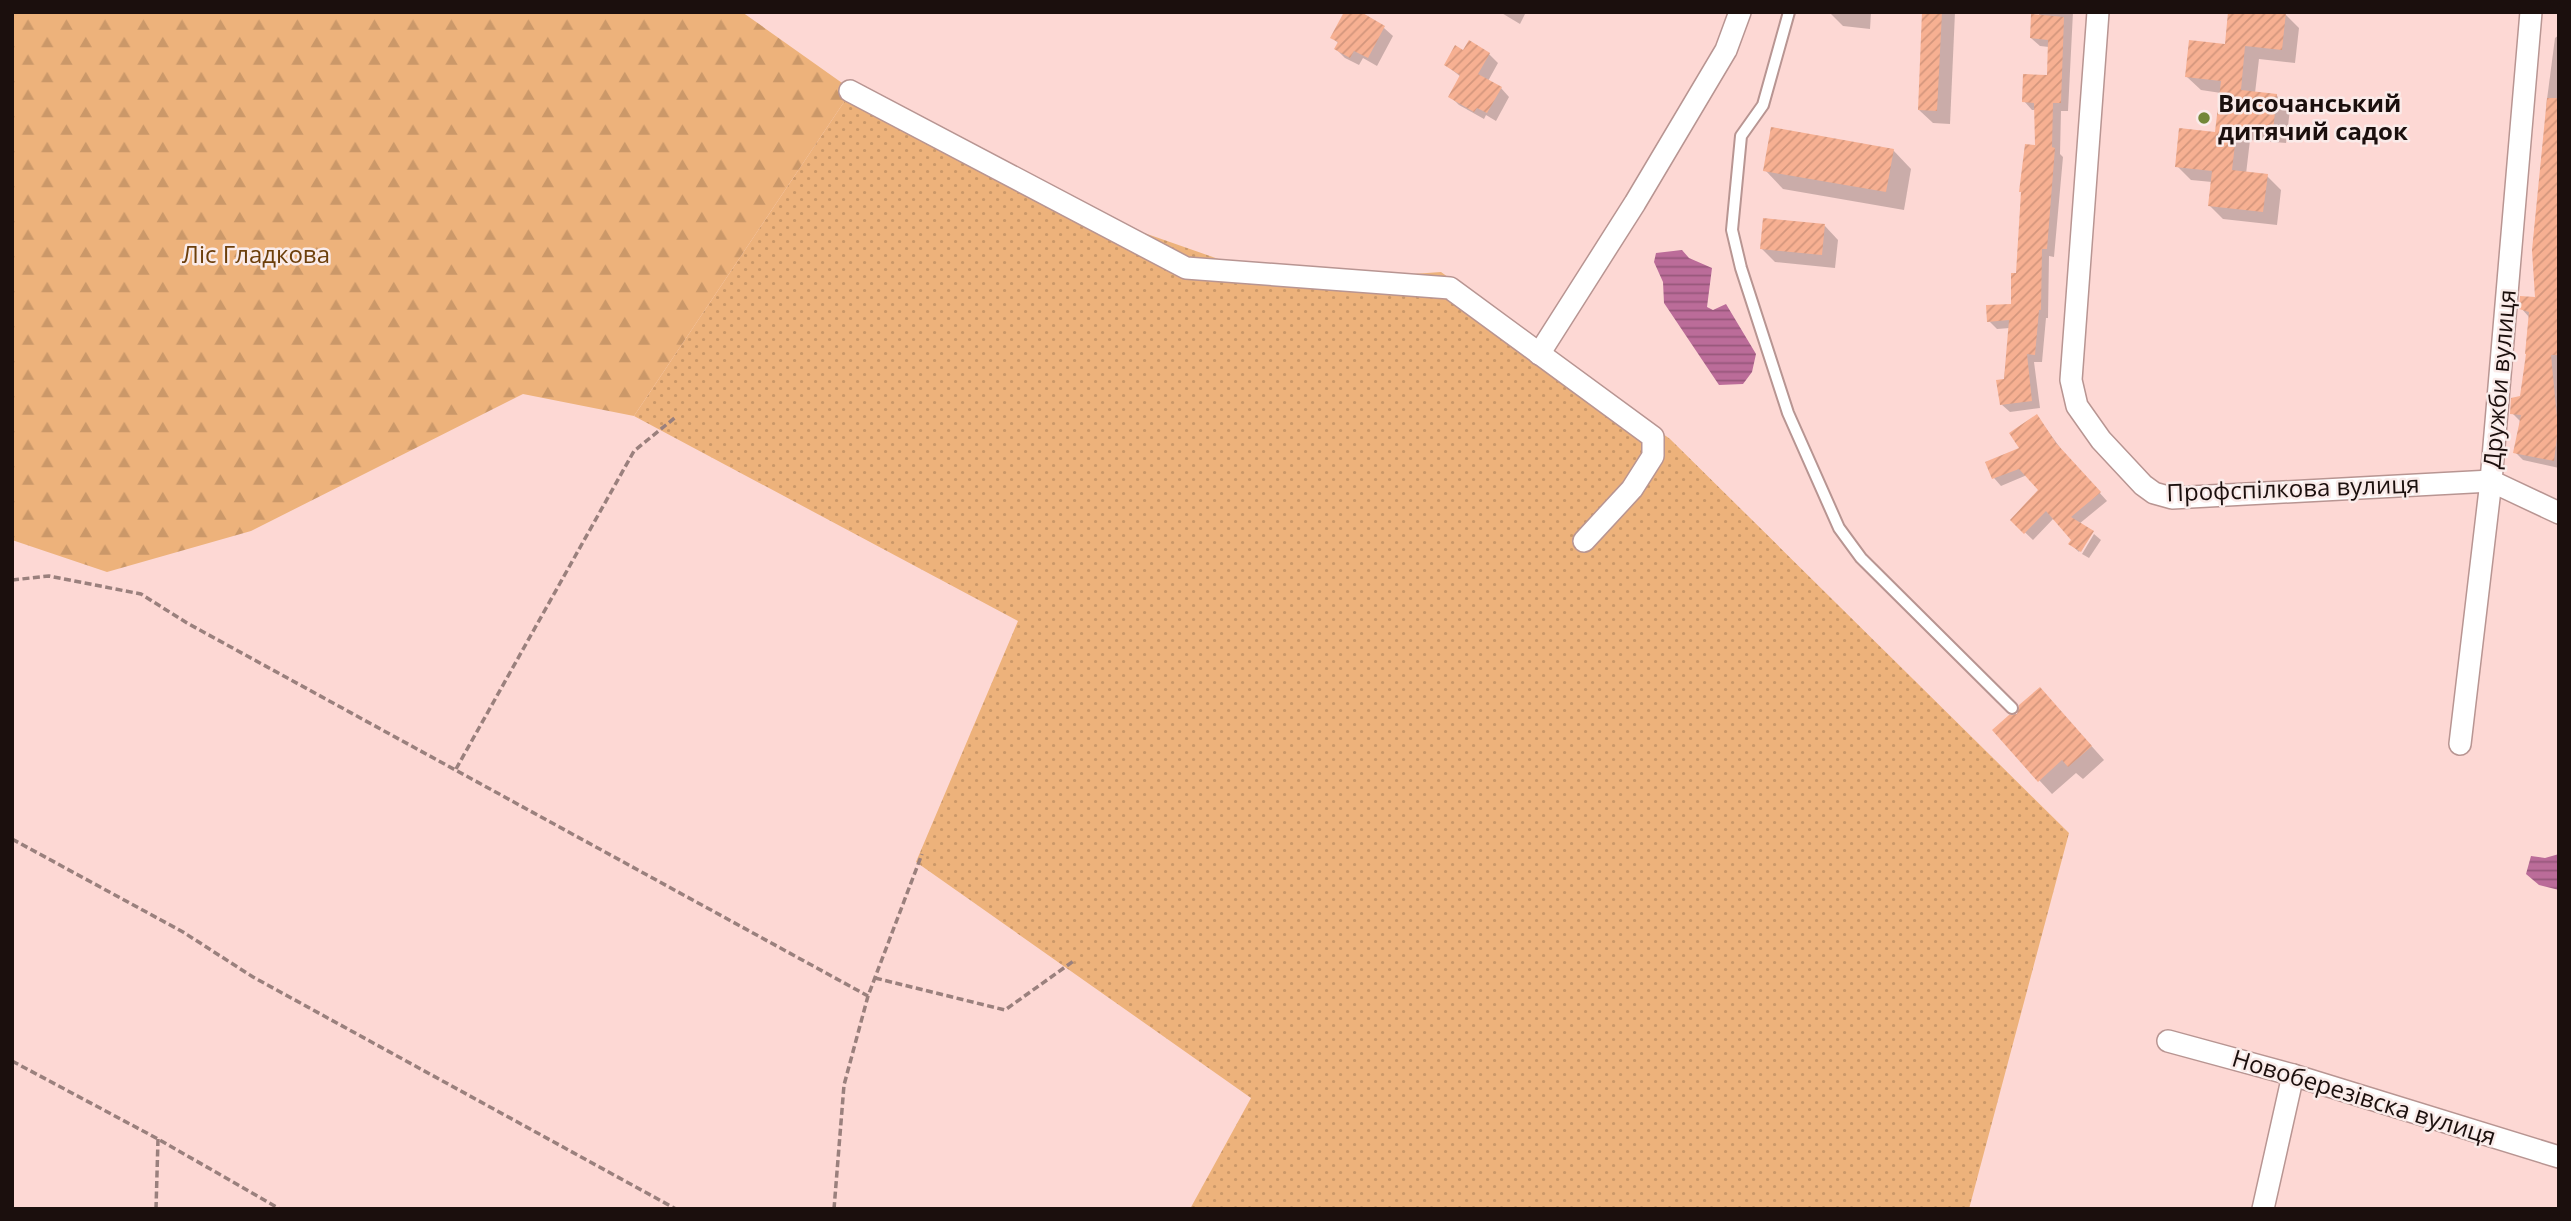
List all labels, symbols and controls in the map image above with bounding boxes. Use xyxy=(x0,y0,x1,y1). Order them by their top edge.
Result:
place label: Височанський дитячий садок xyxy=(2218,86,2408,147)
marker: Височанський дитячий садок xyxy=(2196,110,2212,126)
park label: Ліс Гладкова xyxy=(182,237,330,270)
street label: Дружби вулиця xyxy=(2474,288,2523,470)
street label: Профспілкова вулиця xyxy=(2166,467,2420,508)
street label: Новоберезівска вулиця xyxy=(2228,1041,2500,1152)

